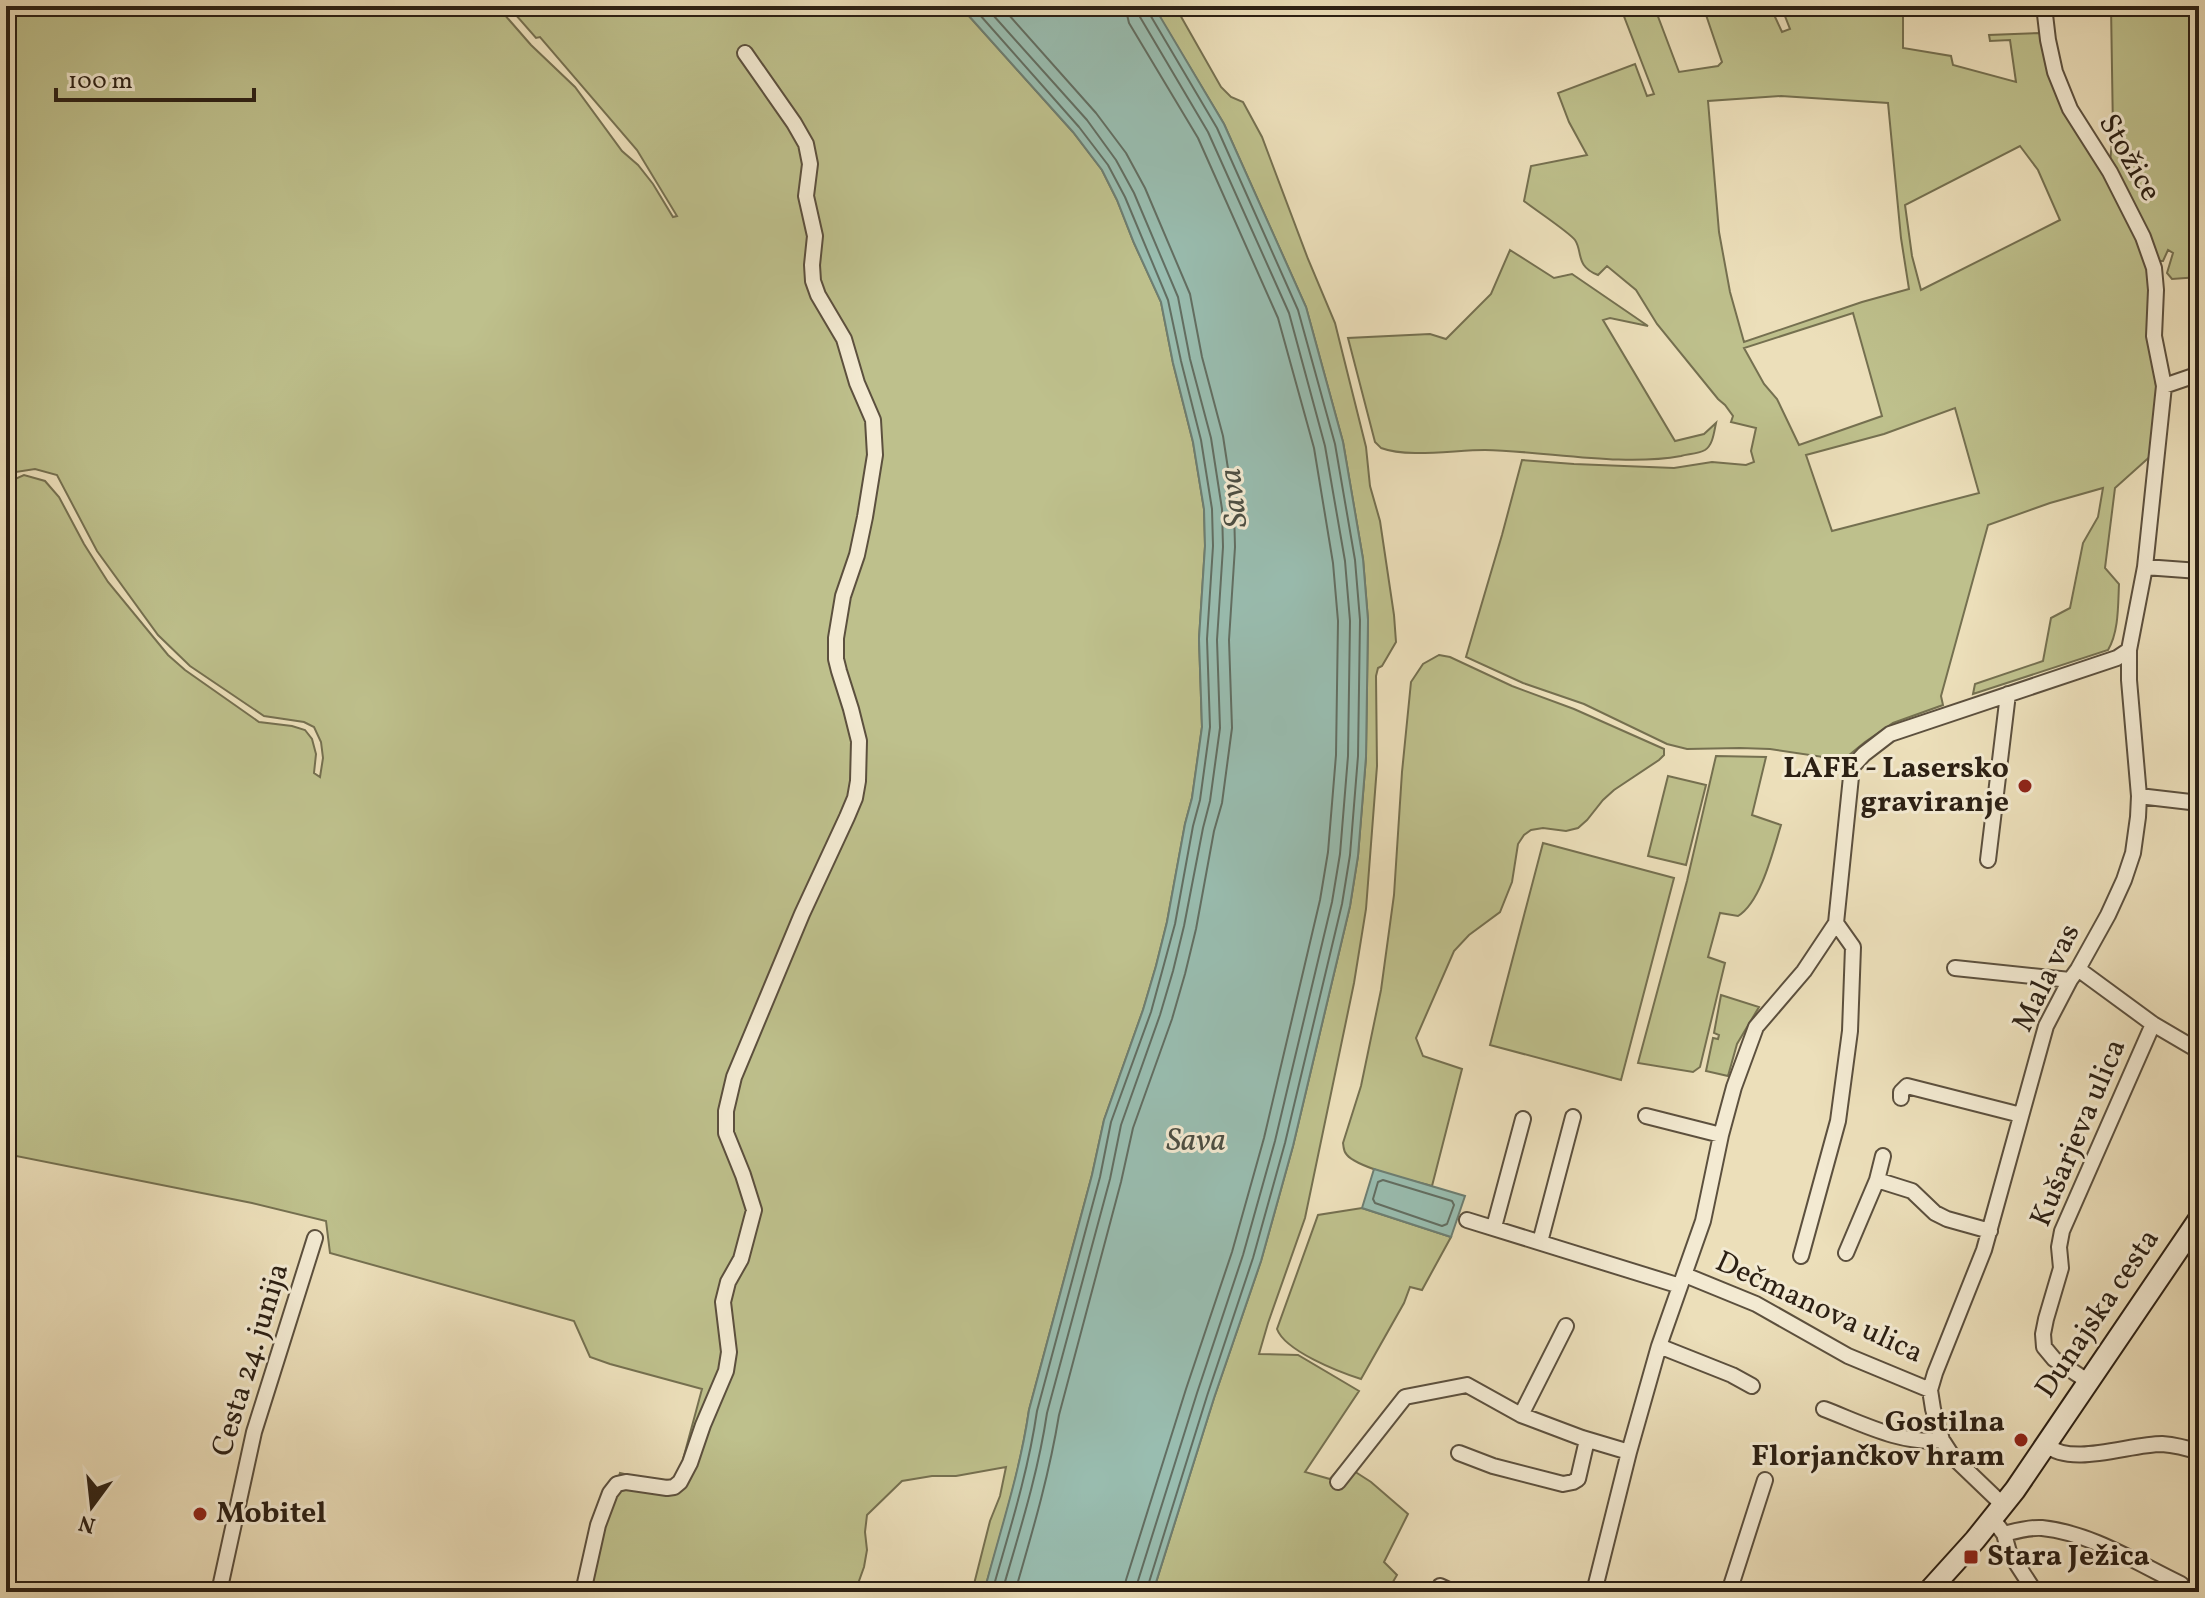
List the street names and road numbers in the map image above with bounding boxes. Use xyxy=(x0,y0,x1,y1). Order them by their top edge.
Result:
street label: Stožice xyxy=(2087,107,2171,209)
street label: Mala vas xyxy=(2003,917,2091,1039)
street label: Kušarjeva ulica xyxy=(2021,1033,2137,1233)
street label: Dunajska cesta xyxy=(2026,1221,2170,1407)
street label: Dečmanova ulica xyxy=(1708,1241,1930,1375)
street label: Cesta 24. junija xyxy=(202,1258,300,1462)

